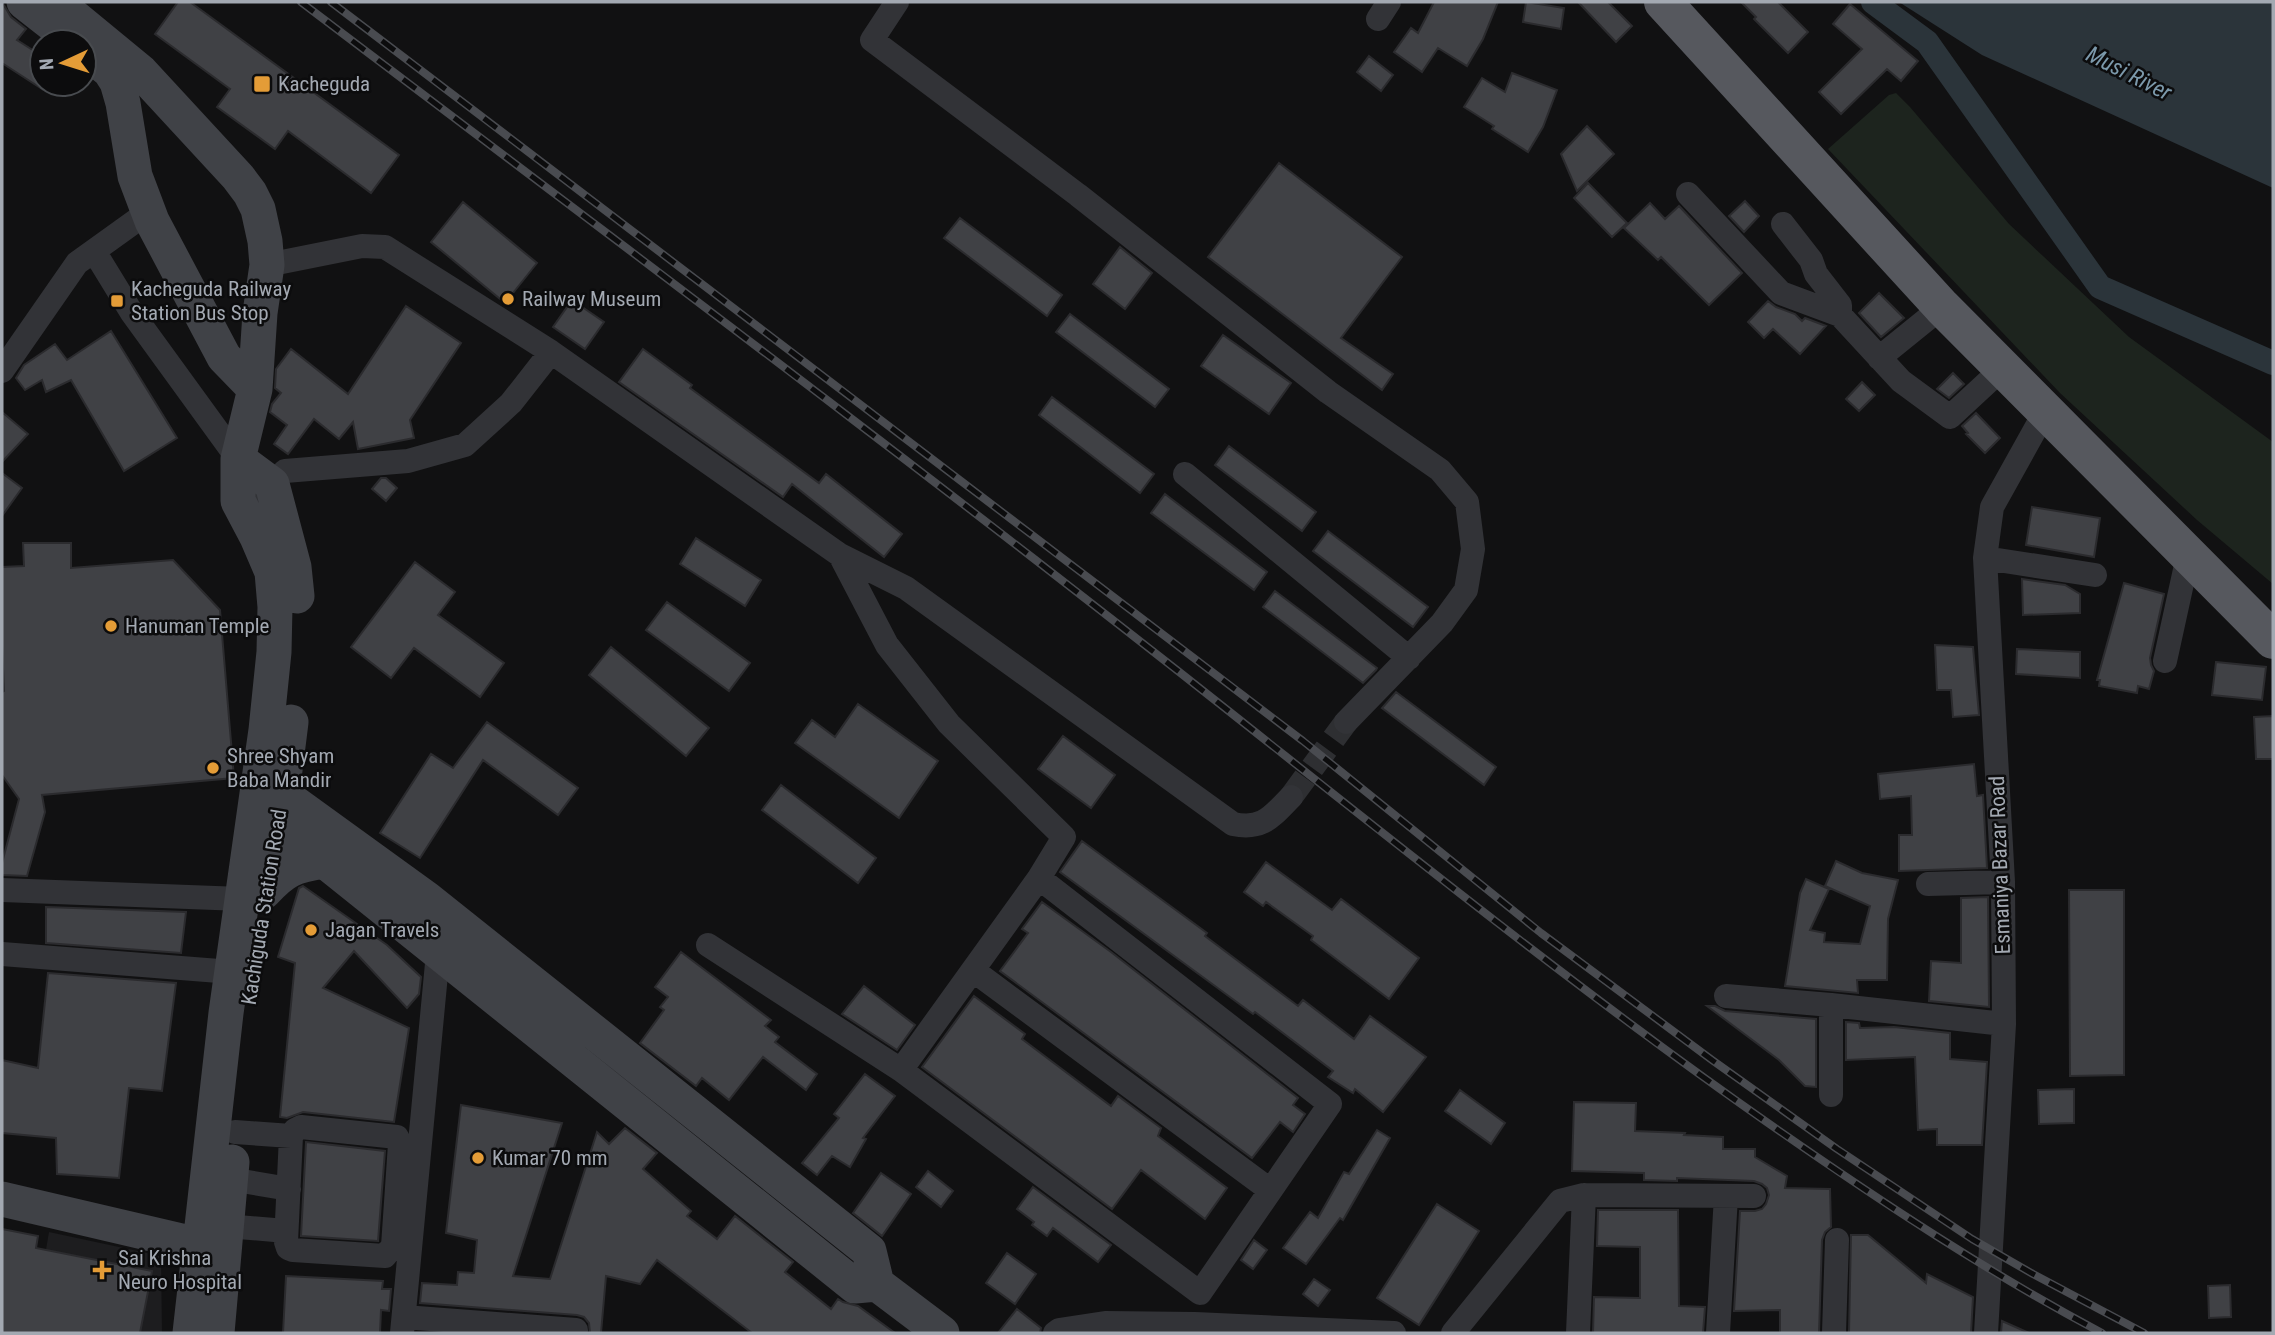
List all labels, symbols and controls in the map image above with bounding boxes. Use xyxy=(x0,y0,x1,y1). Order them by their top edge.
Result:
north arrow xyxy=(28,28,98,98)
water label: Musi River xyxy=(2082,41,2177,107)
text: N xyxy=(35,58,58,71)
place label: Kacheguda xyxy=(278,72,370,96)
marker: Kacheguda xyxy=(252,74,272,94)
place label: Kacheguda Railway Station Bus Stop xyxy=(131,277,291,325)
place label: Railway Museum xyxy=(522,287,661,311)
marker: Railway Museum xyxy=(500,291,516,307)
marker: Kacheguda Railway Station Bus Stop xyxy=(109,293,125,309)
place label: Hanuman Temple xyxy=(125,614,270,638)
marker: Hanuman Temple xyxy=(103,618,119,634)
place label: Shree Shyam Baba Mandir xyxy=(227,744,334,792)
marker: Shree Shyam Baba Mandir xyxy=(205,760,221,776)
street label: Esmaniya Bazar Road xyxy=(1985,775,2015,955)
street label: Kachiguda Station Road xyxy=(237,807,291,1007)
place label: Jagan Travels xyxy=(325,918,439,942)
marker: Jagan Travels xyxy=(303,922,319,938)
place label: Kumar 70 mm xyxy=(492,1146,608,1170)
marker: Kumar 70 mm xyxy=(470,1150,486,1166)
place label: Sai Krishna Neuro Hospital xyxy=(118,1246,242,1294)
marker: Sai Krishna Neuro Hospital xyxy=(92,1260,112,1280)

